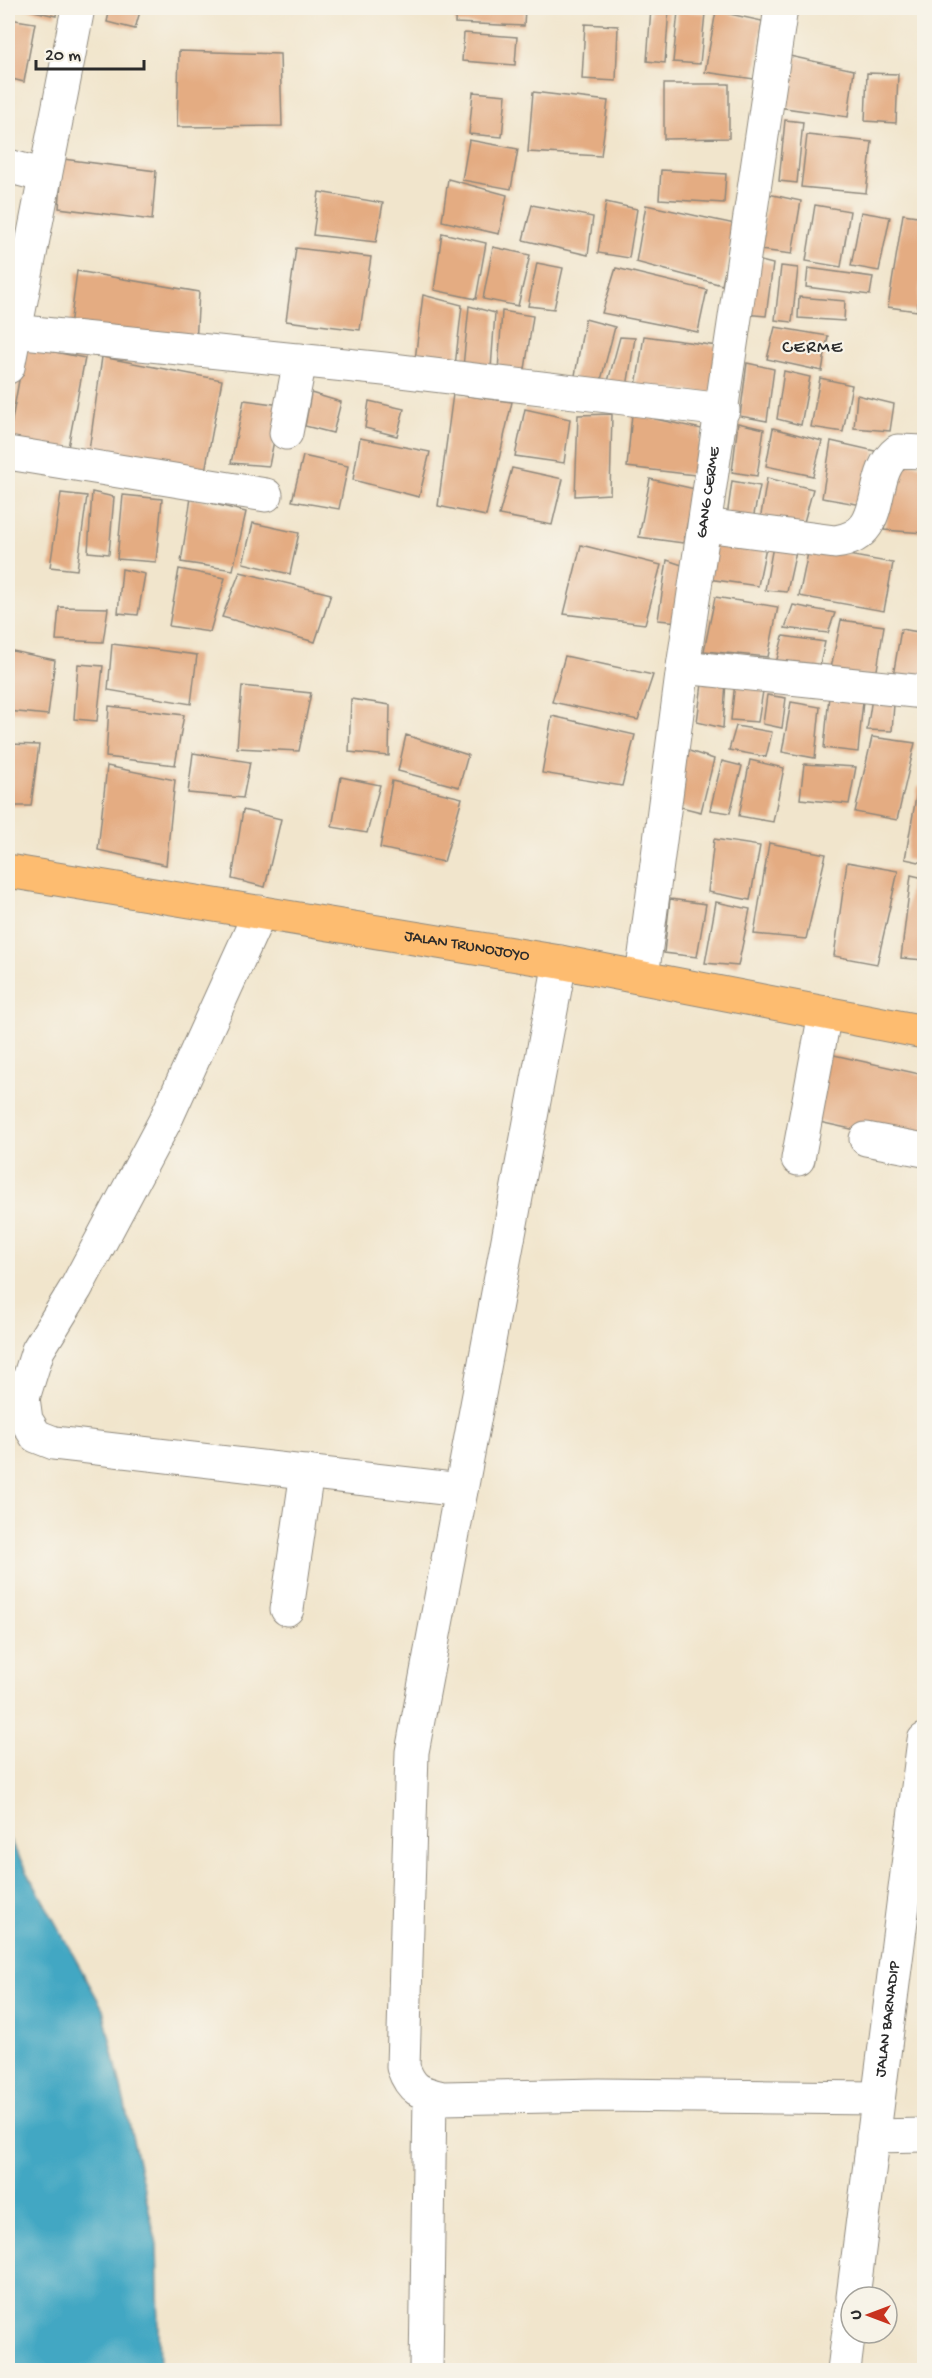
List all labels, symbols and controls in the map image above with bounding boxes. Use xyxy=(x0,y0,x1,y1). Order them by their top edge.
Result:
scale bar xyxy=(36,33,144,71)
text: 20 m xyxy=(45,46,81,67)
district label: CERME xyxy=(782,338,844,359)
street label: GANG CERME xyxy=(693,445,725,540)
street label: JALAN TRUNOJOYO xyxy=(403,927,531,966)
street label: JALAN BARNADIP xyxy=(872,1960,905,2078)
north arrow xyxy=(839,2285,899,2345)
text: U xyxy=(848,2310,867,2320)

